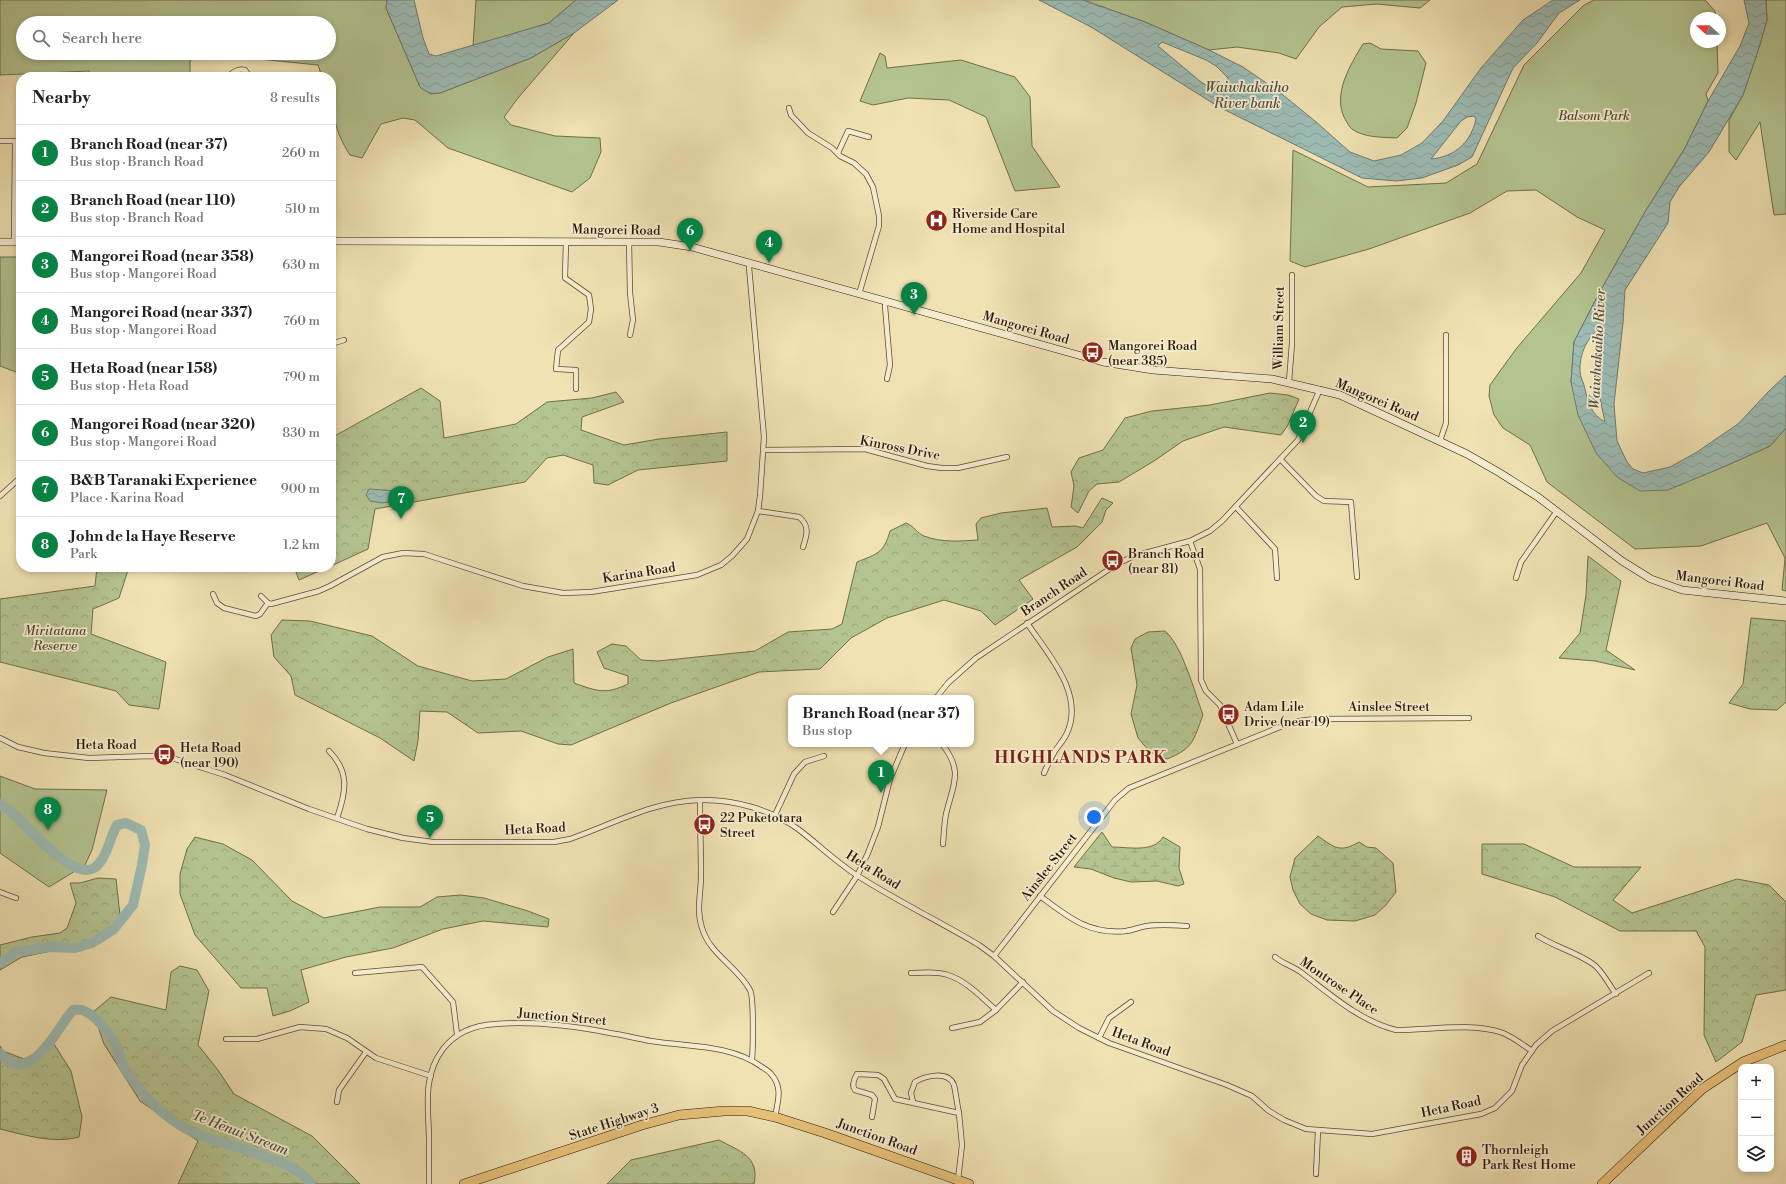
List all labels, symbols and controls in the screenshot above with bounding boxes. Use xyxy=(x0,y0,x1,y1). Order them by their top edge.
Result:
north arrow xyxy=(1690,12,1726,48)
search box xyxy=(16,16,336,60)
icon: search xyxy=(30,27,52,49)
text: Search here xyxy=(62,29,142,48)
water label: Waiwhakaiho River bank xyxy=(1205,79,1289,113)
text: Nearby xyxy=(32,87,91,109)
text: 8 results xyxy=(270,90,320,106)
park label: Balsom Park xyxy=(1557,108,1630,124)
text: Branch Road (near 37) xyxy=(70,135,227,154)
text: 1 xyxy=(42,145,48,161)
text: 260 m xyxy=(282,145,320,161)
text: Bus stop · Branch Road xyxy=(70,154,204,170)
text: Branch Road (near 110) xyxy=(70,191,235,210)
text: 2 xyxy=(41,201,49,217)
text: 510 m xyxy=(285,201,320,217)
place label: Riverside Care Home and Hospital xyxy=(952,206,1065,237)
hospital icon: Riverside Care Home and Hospital xyxy=(924,208,950,234)
text: Bus stop · Branch Road xyxy=(70,210,204,226)
pin: 6 xyxy=(677,218,703,251)
street label: Mangorei Road xyxy=(571,221,661,239)
pin: 4 xyxy=(756,230,782,263)
text: Mangorei Road (near 358) xyxy=(70,247,254,266)
text: 3 xyxy=(41,257,49,273)
text: 630 m xyxy=(282,257,320,273)
text: Bus stop · Mangorei Road xyxy=(70,266,217,282)
pin: 3 xyxy=(901,282,927,315)
street label: William Street xyxy=(1270,286,1288,371)
water label: Waiwhakaiho River xyxy=(1586,287,1610,410)
text: Mangorei Road (near 337) xyxy=(70,303,252,322)
street label: Mangorei Road xyxy=(981,308,1072,348)
text: 4 xyxy=(41,313,49,329)
text: 760 m xyxy=(283,313,320,329)
text: Bus stop · Mangorei Road xyxy=(70,322,217,338)
place label: Mangorei Road (near 385) xyxy=(1108,338,1198,369)
bus stop icon: Mangorei Road (near 385) xyxy=(1080,340,1106,366)
text: Heta Road (near 158) xyxy=(70,359,217,378)
text: 5 xyxy=(41,369,49,385)
text: 790 m xyxy=(283,369,320,385)
street label: Mangorei Road xyxy=(1333,375,1422,425)
text: Bus stop · Heta Road xyxy=(70,378,189,394)
pin: 2 xyxy=(1290,410,1316,443)
text: Mangorei Road (near 320) xyxy=(70,415,255,434)
text: 6 xyxy=(41,425,49,441)
text: 830 m xyxy=(282,425,320,441)
street label: Kinross Drive xyxy=(858,432,942,464)
text: Bus stop · Mangorei Road xyxy=(70,434,217,450)
text: B&B Taranaki Experience xyxy=(70,471,257,490)
text: 7 xyxy=(41,481,49,497)
text: 900 m xyxy=(281,481,320,497)
pin: 7 xyxy=(388,486,414,519)
text: Place · Karina Road xyxy=(70,490,184,506)
text: John de la Haye Reserve xyxy=(70,527,236,546)
text: 8 xyxy=(41,537,49,553)
text: 1.2 km xyxy=(283,537,320,553)
text: Park xyxy=(70,546,97,562)
place label: Branch Road (near 81) xyxy=(1127,546,1205,577)
bus stop icon: Branch Road (near 81) xyxy=(1099,548,1125,574)
street label: Karina Road xyxy=(601,559,677,587)
street label: Branch Road xyxy=(1017,564,1091,620)
street label: Mangorei Road xyxy=(1675,568,1766,594)
park label: Miritatana Reserve xyxy=(24,623,87,654)
popup xyxy=(788,695,974,747)
place label: Adam Lile Drive (near 19) xyxy=(1243,699,1330,730)
street label: Ainslee Street xyxy=(1347,699,1430,715)
bus stop icon: Adam Lile Drive (near 19) xyxy=(1216,701,1242,727)
text: Branch Road (near 37) xyxy=(802,704,960,723)
text: Bus stop xyxy=(802,723,852,739)
street label: Heta Road xyxy=(75,737,137,753)
place label: Heta Road (near 190) xyxy=(180,740,242,771)
bus stop icon: Heta Road (near 190) xyxy=(152,742,178,768)
district label: HIGHLANDS PARK xyxy=(994,747,1168,769)
pin: 1 xyxy=(868,760,894,793)
pin: 8 xyxy=(35,797,61,830)
pin: 5 xyxy=(417,805,443,838)
your location xyxy=(1084,807,1104,827)
place label: 22 Puketotara Street xyxy=(720,810,803,841)
bus stop icon: 22 Puketotara Street xyxy=(692,812,718,838)
street label: Heta Road xyxy=(504,819,567,839)
street label: Ainslee Street xyxy=(1017,830,1081,905)
street label: Heta Road xyxy=(843,847,904,893)
street label: Montrose Place xyxy=(1297,954,1382,1018)
street label: Junction Street xyxy=(516,1005,608,1029)
street label: Heta Road xyxy=(1110,1024,1173,1060)
map controls xyxy=(1738,1064,1774,1172)
button: + xyxy=(1738,1064,1774,1100)
street label: Junction Road xyxy=(1633,1070,1707,1139)
street label: Heta Road xyxy=(1419,1093,1483,1121)
street label: State Highway 3 xyxy=(567,1100,661,1144)
button: − xyxy=(1738,1100,1774,1136)
water label: Te Hēnui Stream xyxy=(189,1106,291,1160)
street label: Junction Road xyxy=(834,1115,920,1159)
button: layers xyxy=(1738,1136,1774,1172)
place label: Thornleigh Park Rest Home xyxy=(1482,1142,1576,1173)
building icon: Thornleigh Park Rest Home xyxy=(1453,1144,1479,1170)

